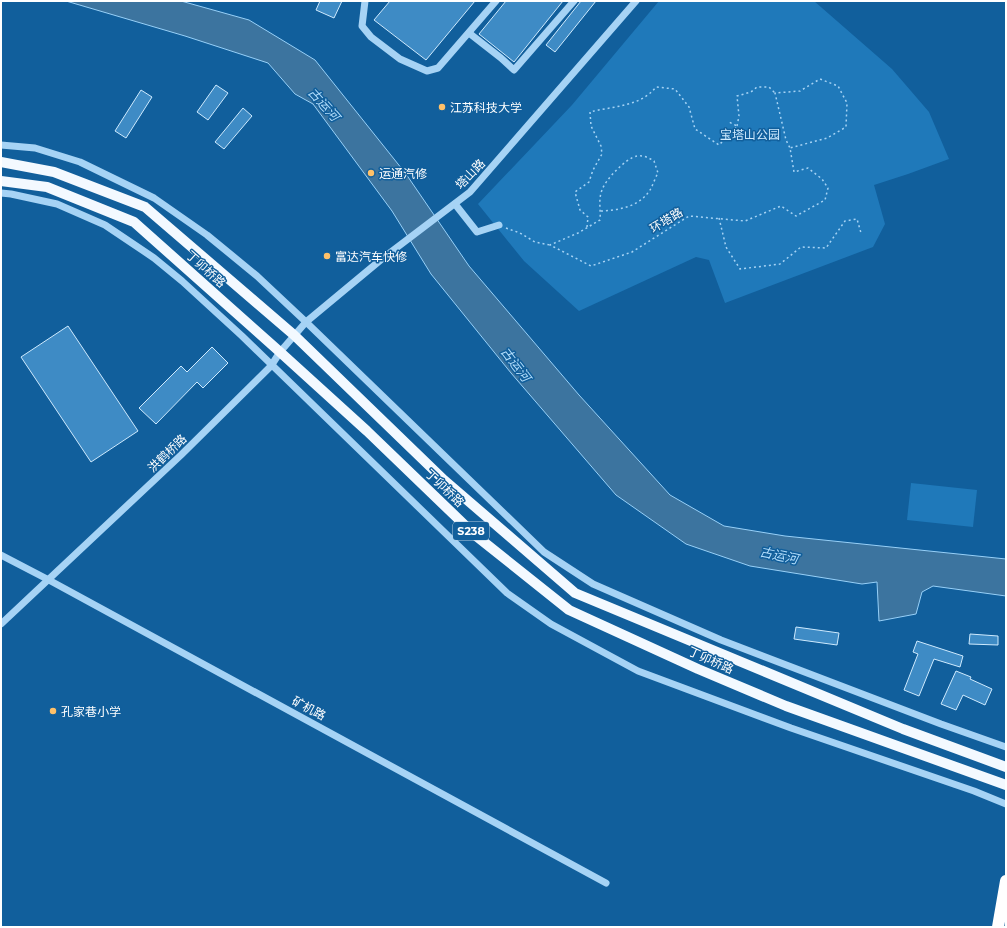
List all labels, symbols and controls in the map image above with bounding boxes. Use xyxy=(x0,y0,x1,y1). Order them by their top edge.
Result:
water label: 古运河 xyxy=(305,84,345,126)
place label: 江苏科技大学 xyxy=(450,100,522,115)
marker: 江苏科技大学 xyxy=(437,102,447,112)
park label: 宝塔山公园 xyxy=(720,127,780,142)
street label: 塔山路 xyxy=(452,156,488,192)
place label: 运通汽修 xyxy=(379,166,427,181)
marker: 运通汽修 xyxy=(366,168,376,178)
street label: 环塔路 xyxy=(647,204,685,236)
street label: 丁卯桥路 xyxy=(183,247,229,291)
place label: 富达汽车快修 xyxy=(335,249,407,264)
marker: 富达汽车快修 xyxy=(322,251,332,261)
water label: 古运河 xyxy=(498,344,536,387)
street label: 洪鹤桥路 xyxy=(145,431,189,475)
street label: 丁卯桥路 xyxy=(423,466,467,510)
road number: S238 xyxy=(453,522,489,540)
water label: 古运河 xyxy=(758,543,803,568)
street label: 丁卯桥路 xyxy=(686,643,736,677)
street label: 矿机路 xyxy=(290,693,328,723)
place label: 孔家巷小学 xyxy=(61,704,121,719)
marker: 孔家巷小学 xyxy=(48,706,58,716)

